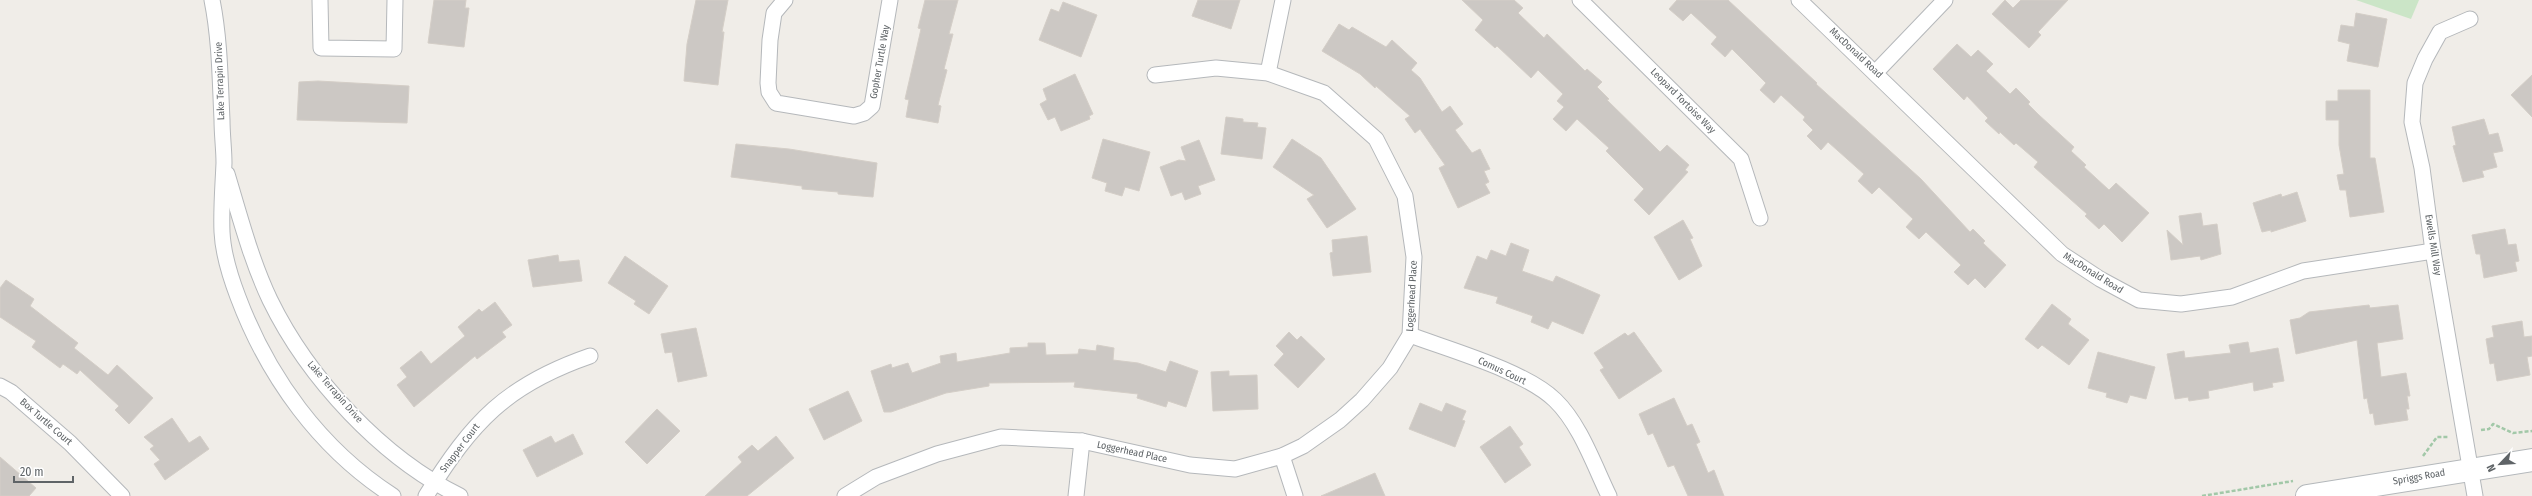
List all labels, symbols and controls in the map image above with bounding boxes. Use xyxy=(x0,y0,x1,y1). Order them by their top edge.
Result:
street label: Gopher Turtle Way xyxy=(868,24,892,100)
street label: MacDonald Road xyxy=(1827,25,1885,81)
street label: Lake Terrapin Drive xyxy=(213,42,227,120)
street label: Leopard Tortoise Way xyxy=(1648,66,1718,136)
street label: Ewells Mill Way xyxy=(2422,214,2444,277)
street label: MacDonald Road xyxy=(2061,250,2125,296)
street label: Loggerhead Place xyxy=(1404,260,1420,332)
street label: Comus Court xyxy=(1476,355,1529,388)
street label: Lake Terrapin Drive xyxy=(305,359,365,426)
street label: Box Turtle Court xyxy=(17,396,75,448)
street label: Snapper Court xyxy=(438,420,483,475)
street label: Loggerhead Place xyxy=(1096,439,1168,465)
north arrow xyxy=(2480,444,2520,484)
scale bar xyxy=(14,458,73,484)
text: N xyxy=(2484,462,2499,474)
text: 20 m xyxy=(20,465,44,479)
street label: Spriggs Road xyxy=(2392,466,2446,488)

